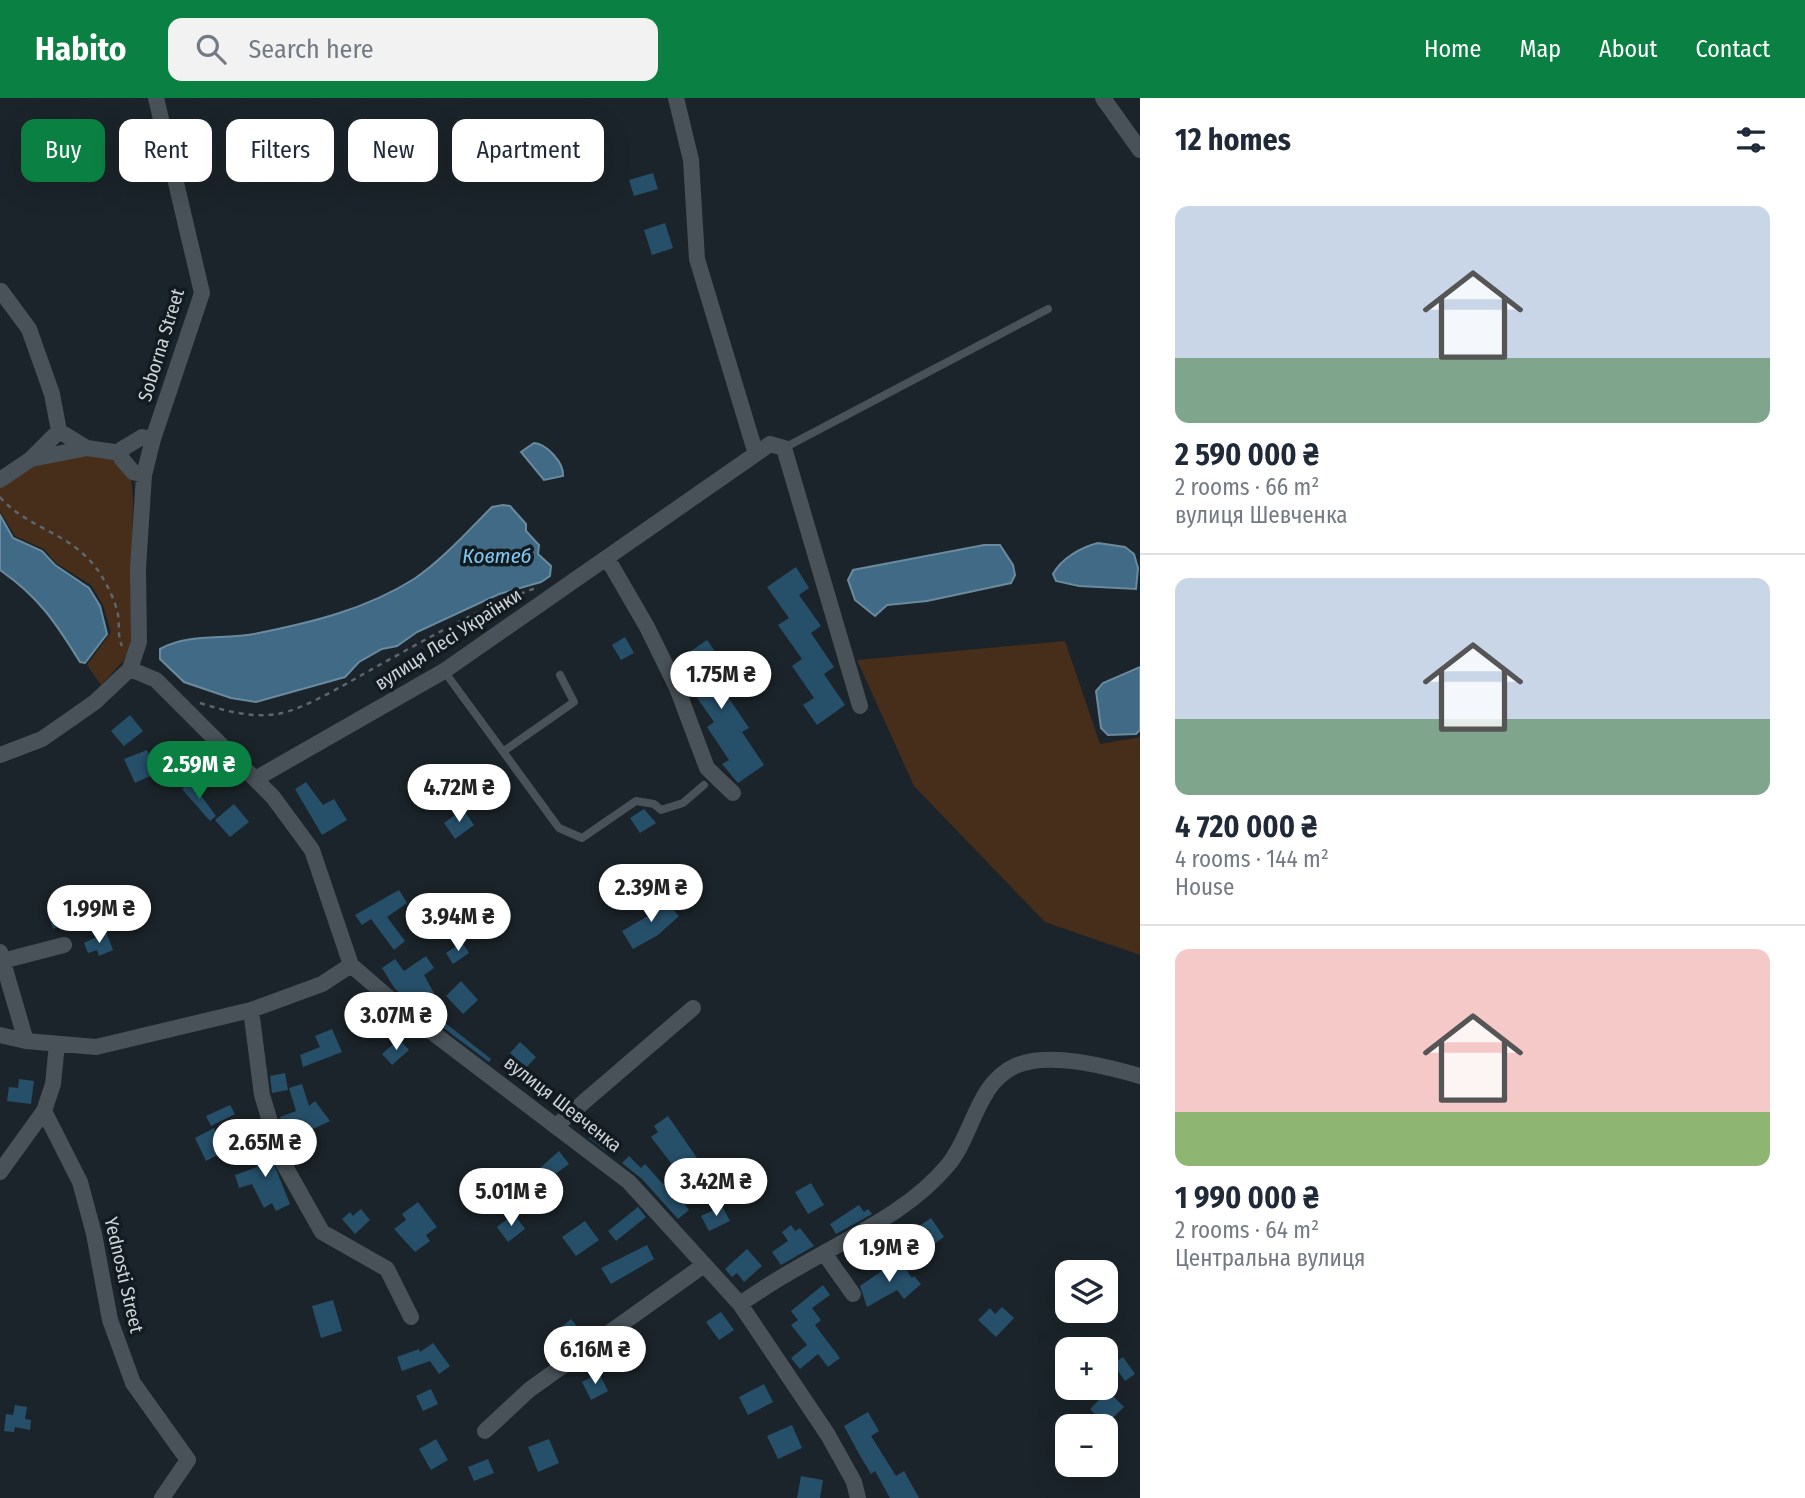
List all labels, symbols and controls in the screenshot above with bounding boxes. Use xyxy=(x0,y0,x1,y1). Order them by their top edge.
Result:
search box xyxy=(168,18,658,81)
text: Habito xyxy=(35,29,126,69)
icon: search xyxy=(192,30,230,68)
text: Search here xyxy=(248,34,374,65)
text: Home xyxy=(1424,35,1481,63)
text: Map xyxy=(1519,35,1561,63)
text: About xyxy=(1599,35,1657,63)
text: Contact xyxy=(1695,35,1770,63)
chip: Buy xyxy=(21,119,105,182)
chip: Rent xyxy=(119,119,212,182)
chip: Filters xyxy=(226,119,334,182)
chip: New xyxy=(348,119,438,182)
chip: Apartment xyxy=(452,119,604,182)
icon: filters xyxy=(1732,121,1770,159)
text: 12 homes xyxy=(1175,122,1291,158)
icon: home xyxy=(1410,252,1536,378)
street label: Soborna Street xyxy=(133,285,189,404)
text: 2 590 000 ₴ xyxy=(1175,437,1319,473)
text: 2 rooms · 66 m² xyxy=(1175,473,1319,501)
text: вулиця Шевченка xyxy=(1175,501,1348,529)
water label: Ковтеб xyxy=(462,543,532,569)
street label: вулиця Лесі Українки xyxy=(370,583,526,695)
icon: home xyxy=(1410,624,1536,750)
pin: 1.75M ₴ xyxy=(656,652,786,711)
text: 1.75M ₴ xyxy=(686,660,756,688)
pin: 2.59M ₴ xyxy=(134,742,264,801)
text: 2.59M ₴ xyxy=(163,750,235,778)
pin: 4.72M ₴ xyxy=(394,764,524,824)
text: 4.72M ₴ xyxy=(423,773,495,801)
text: 4 720 000 ₴ xyxy=(1175,809,1317,845)
text: 4 rooms · 144 m² xyxy=(1175,845,1329,873)
pin: 2.39M ₴ xyxy=(586,864,716,924)
text: 2.39M ₴ xyxy=(615,873,687,901)
text: House xyxy=(1175,873,1234,901)
pin: 1.99M ₴ xyxy=(34,886,164,945)
text: 1.99M ₴ xyxy=(63,894,135,922)
pin: 3.94M ₴ xyxy=(393,894,523,953)
text: 3.94M ₴ xyxy=(422,902,494,930)
pin: 3.07M ₴ xyxy=(331,992,461,1052)
icon: home xyxy=(1410,995,1536,1121)
text: 3.07M ₴ xyxy=(360,1001,432,1029)
street label: вулиця Шевченка xyxy=(500,1051,626,1157)
pin: 2.65M ₴ xyxy=(200,1119,330,1179)
text: 2.65M ₴ xyxy=(229,1128,301,1156)
pin: 3.42M ₴ xyxy=(651,1158,781,1218)
text: 3.42M ₴ xyxy=(680,1167,752,1195)
pin: 5.01M ₴ xyxy=(446,1168,576,1228)
text: 5.01M ₴ xyxy=(475,1177,547,1205)
text: 1 990 000 ₴ xyxy=(1175,1180,1319,1216)
street label: Yednosti Street xyxy=(99,1215,149,1336)
text: 2 rooms · 64 m² xyxy=(1175,1216,1319,1244)
pin: 1.9M ₴ xyxy=(832,1224,946,1284)
text: 1.9M ₴ xyxy=(859,1233,919,1261)
text: Центральна вулиця xyxy=(1175,1244,1366,1272)
map controls xyxy=(1055,1260,1118,1477)
button: layers xyxy=(1055,1260,1118,1323)
pin: 6.16M ₴ xyxy=(530,1326,660,1386)
text: 6.16M ₴ xyxy=(560,1335,630,1363)
button: + xyxy=(1055,1337,1118,1400)
button: − xyxy=(1055,1414,1118,1477)

